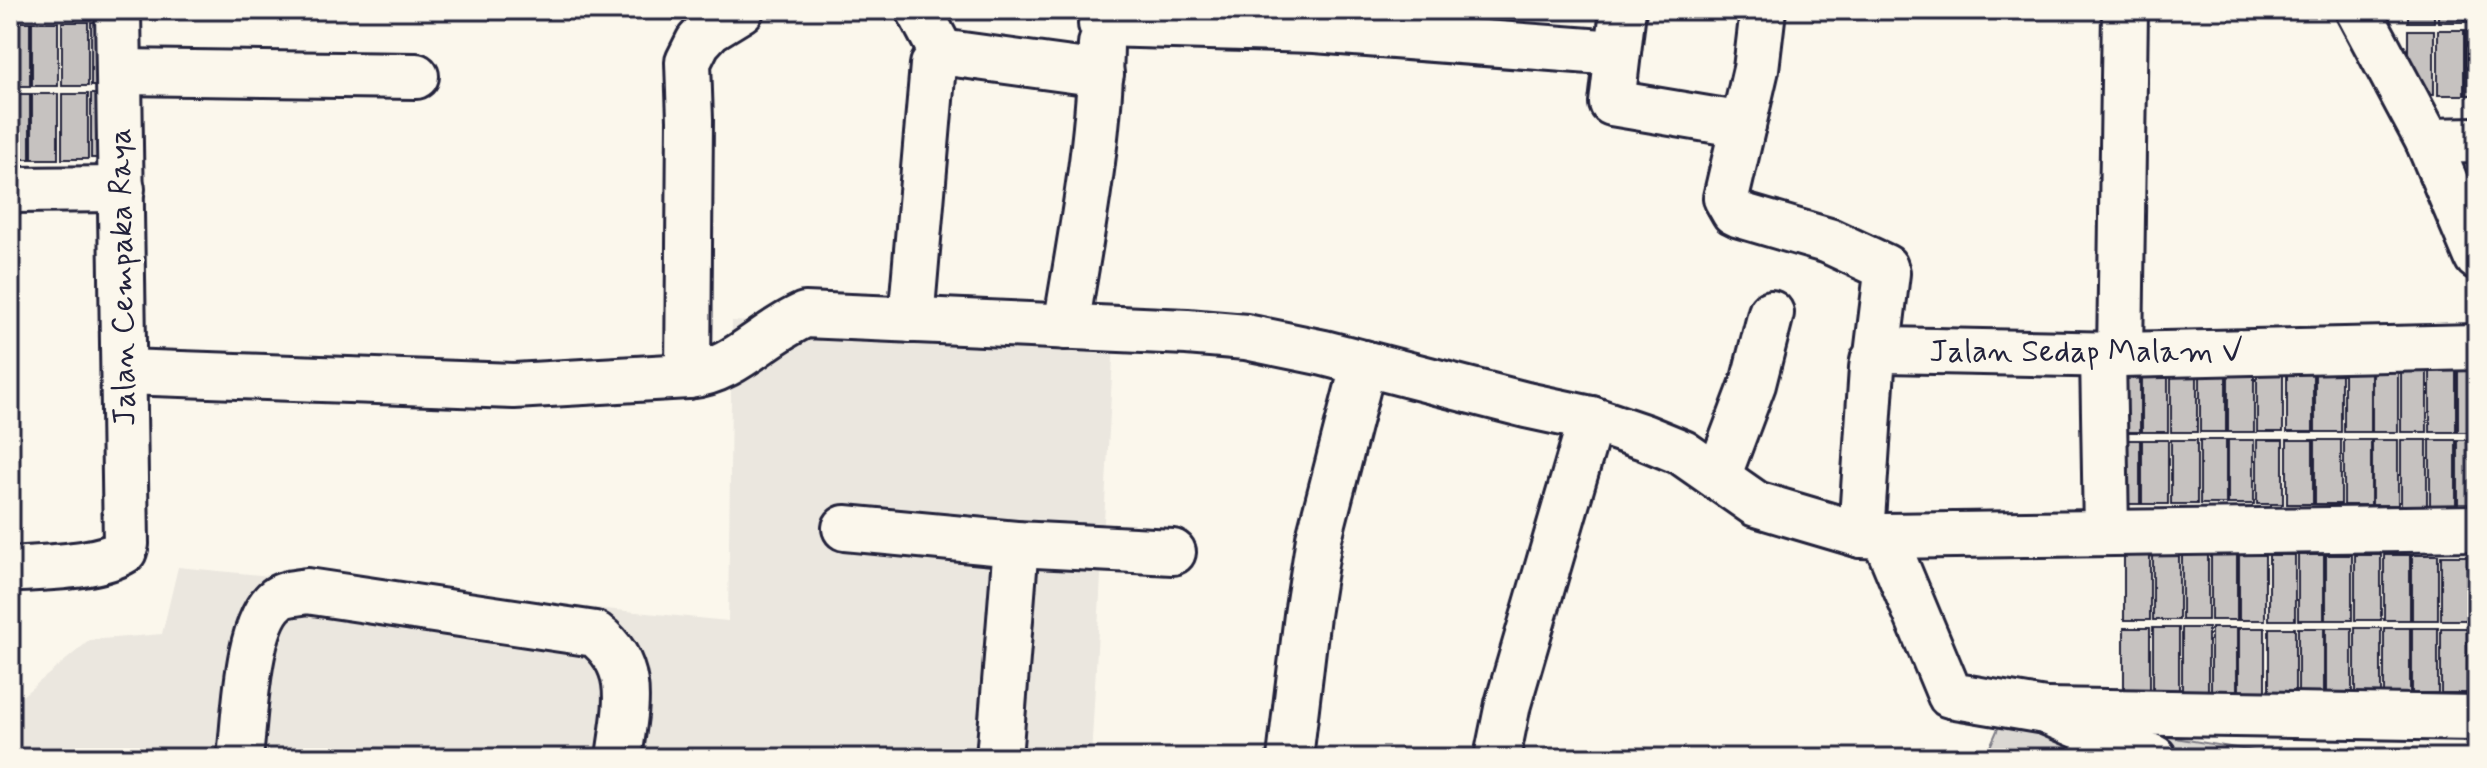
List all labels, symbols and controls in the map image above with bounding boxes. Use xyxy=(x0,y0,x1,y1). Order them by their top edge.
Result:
street label: Jalan Cempaka Raya xyxy=(99,127,147,427)
street label: Jalan Sedap Malam V xyxy=(1929,331,2243,373)

